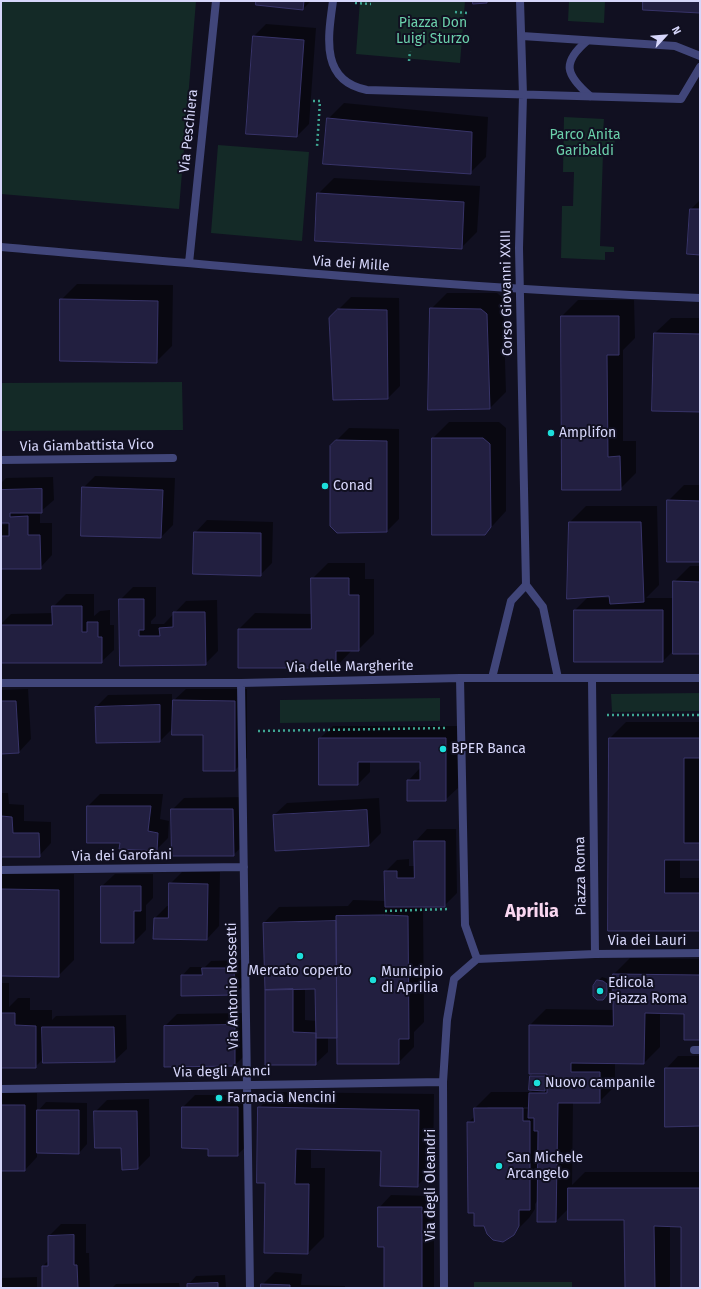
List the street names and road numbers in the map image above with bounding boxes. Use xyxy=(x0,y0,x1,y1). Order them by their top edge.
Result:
street label: Via Peschiera xyxy=(176,88,202,174)
street label: Corso Giovanni XXIII xyxy=(498,230,516,356)
street label: Via dei Mille xyxy=(312,253,390,275)
street label: Via Giambattista Vico xyxy=(20,436,154,456)
street label: Via delle Margherite xyxy=(286,657,414,677)
street label: Piazza Roma xyxy=(572,836,590,916)
street label: Via dei Garofani xyxy=(72,847,172,865)
street label: Via Antonio Rossetti xyxy=(223,922,243,1050)
street label: Via dei Lauri xyxy=(608,933,686,949)
street label: Via degli Aranci xyxy=(173,1063,271,1081)
street label: Via degli Oleandri xyxy=(423,1129,439,1241)

